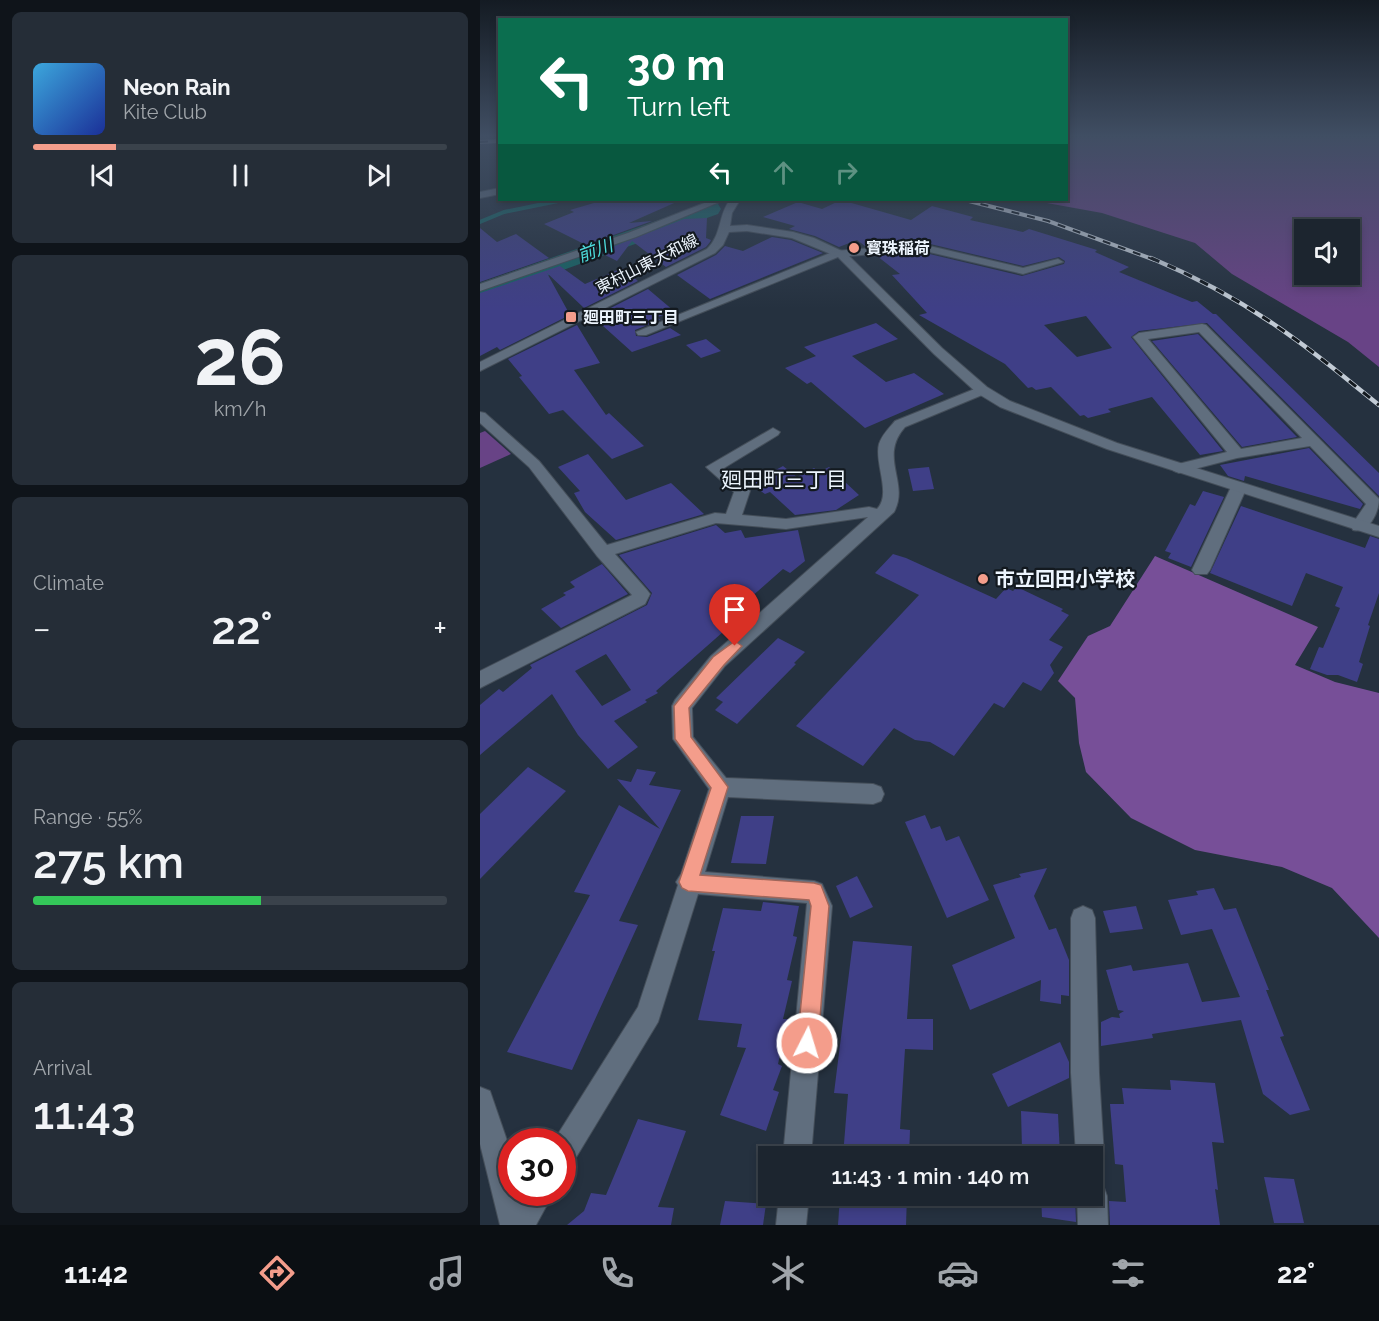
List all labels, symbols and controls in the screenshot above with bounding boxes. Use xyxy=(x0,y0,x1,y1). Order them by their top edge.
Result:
text: 30 m xyxy=(627,41,725,90)
icon: left xyxy=(528,42,606,120)
text: Neon Rain xyxy=(123,74,231,100)
text: Turn left xyxy=(627,91,730,122)
text: Kite Club xyxy=(123,100,207,124)
icon: left xyxy=(704,156,737,189)
icon: ahead xyxy=(767,156,800,189)
icon: right xyxy=(830,156,863,189)
icon: previous xyxy=(86,159,119,192)
icon: pause xyxy=(224,159,257,192)
icon: next xyxy=(362,159,395,192)
map controls xyxy=(1294,219,1360,285)
button: sound xyxy=(1294,219,1360,285)
street label: 東村山東大和線 xyxy=(593,230,701,298)
water label: 前川 xyxy=(574,233,617,266)
place label: 寳珠稲荷 xyxy=(866,239,930,258)
marker: 寳珠稲荷 xyxy=(847,241,861,255)
place label: 廻田町三丁目 xyxy=(583,308,679,327)
marker: 廻田町三丁目 xyxy=(564,310,578,324)
text: 26 xyxy=(194,312,286,403)
text: km/h xyxy=(214,397,266,421)
district label: 廻田町三丁目 xyxy=(721,467,847,492)
place label: 市立回田小学校 xyxy=(995,567,1135,591)
text: Climate xyxy=(33,571,104,595)
marker: 市立回田小学校 xyxy=(976,572,990,586)
pin xyxy=(709,584,760,646)
icon: arrive xyxy=(718,593,751,626)
text: 22° xyxy=(211,602,273,655)
text: − xyxy=(33,609,51,648)
text: + xyxy=(433,609,447,648)
text: Range · 55% xyxy=(33,805,143,829)
text: 275 km xyxy=(33,836,184,889)
position arrow xyxy=(775,1011,839,1075)
text: Arrival xyxy=(33,1056,92,1080)
text: 11:43 xyxy=(33,1087,136,1140)
speed limit sign: 30 xyxy=(498,1128,576,1206)
text: 11:43 · 1 min · 140 m xyxy=(832,1163,1029,1189)
icon: directions xyxy=(256,1252,298,1294)
icon: music xyxy=(426,1252,468,1294)
icon: phone xyxy=(596,1252,638,1294)
icon: climate xyxy=(767,1252,809,1294)
icon: car xyxy=(937,1252,979,1294)
icon: filters xyxy=(1107,1252,1149,1294)
text: 11:42 xyxy=(64,1258,128,1289)
text: 22° xyxy=(1277,1258,1315,1289)

